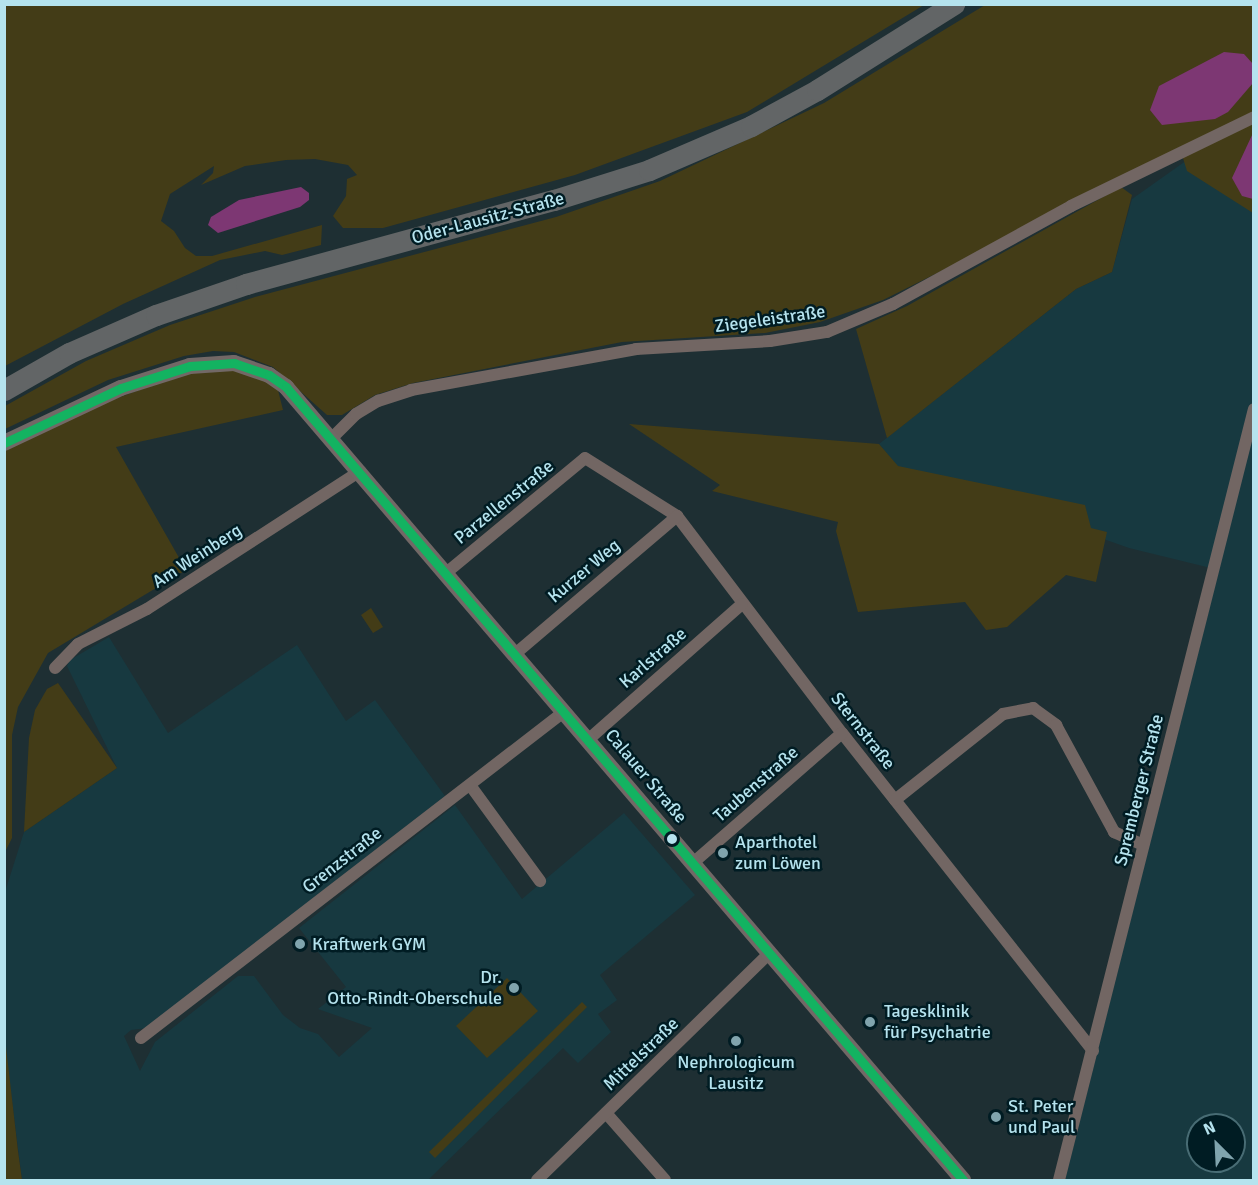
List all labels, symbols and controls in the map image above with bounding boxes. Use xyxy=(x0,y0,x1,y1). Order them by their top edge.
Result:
street label: Oder-Lausitz-Straße xyxy=(409,187,567,249)
street label: Ziegeleistraße xyxy=(713,301,827,337)
street label: Parzellenstraße xyxy=(450,455,558,549)
street label: Am Weinberg xyxy=(148,519,246,593)
street label: Kurzer Weg xyxy=(544,535,624,607)
street label: Karlstraße xyxy=(615,623,691,693)
street label: Sternstraße xyxy=(826,688,900,774)
street label: Spremberger Straße xyxy=(1110,712,1168,868)
street label: Calauer Straße xyxy=(600,725,692,827)
street label: Taubenstraße xyxy=(709,741,803,827)
street label: Grenzstraße xyxy=(298,822,386,898)
place label: Aparthotel zum Löwen xyxy=(735,832,821,874)
unlabelled marker xyxy=(666,833,678,845)
marker: Aparthotel zum Löwen xyxy=(716,846,730,860)
place label: Kraftwerk GYM xyxy=(312,933,426,955)
marker: Kraftwerk GYM xyxy=(293,937,307,951)
place label: Dr. Otto-Rindt-Oberschule xyxy=(327,967,502,1010)
marker: Dr. Otto-Rindt-Oberschule xyxy=(507,981,521,995)
place label: Tagesklinik für Psychatrie xyxy=(884,1001,991,1044)
street label: Mittelstraße xyxy=(599,1013,683,1095)
marker: Tagesklinik für Psychatrie xyxy=(861,1013,879,1031)
marker: Nephrologicum Lausitz xyxy=(727,1032,745,1050)
place label: Nephrologicum Lausitz xyxy=(677,1052,795,1094)
place label: St. Peter und Paul xyxy=(1008,1096,1075,1138)
marker: St. Peter und Paul xyxy=(989,1110,1003,1124)
north arrow xyxy=(1186,1113,1246,1173)
text: N xyxy=(1200,1117,1219,1140)

